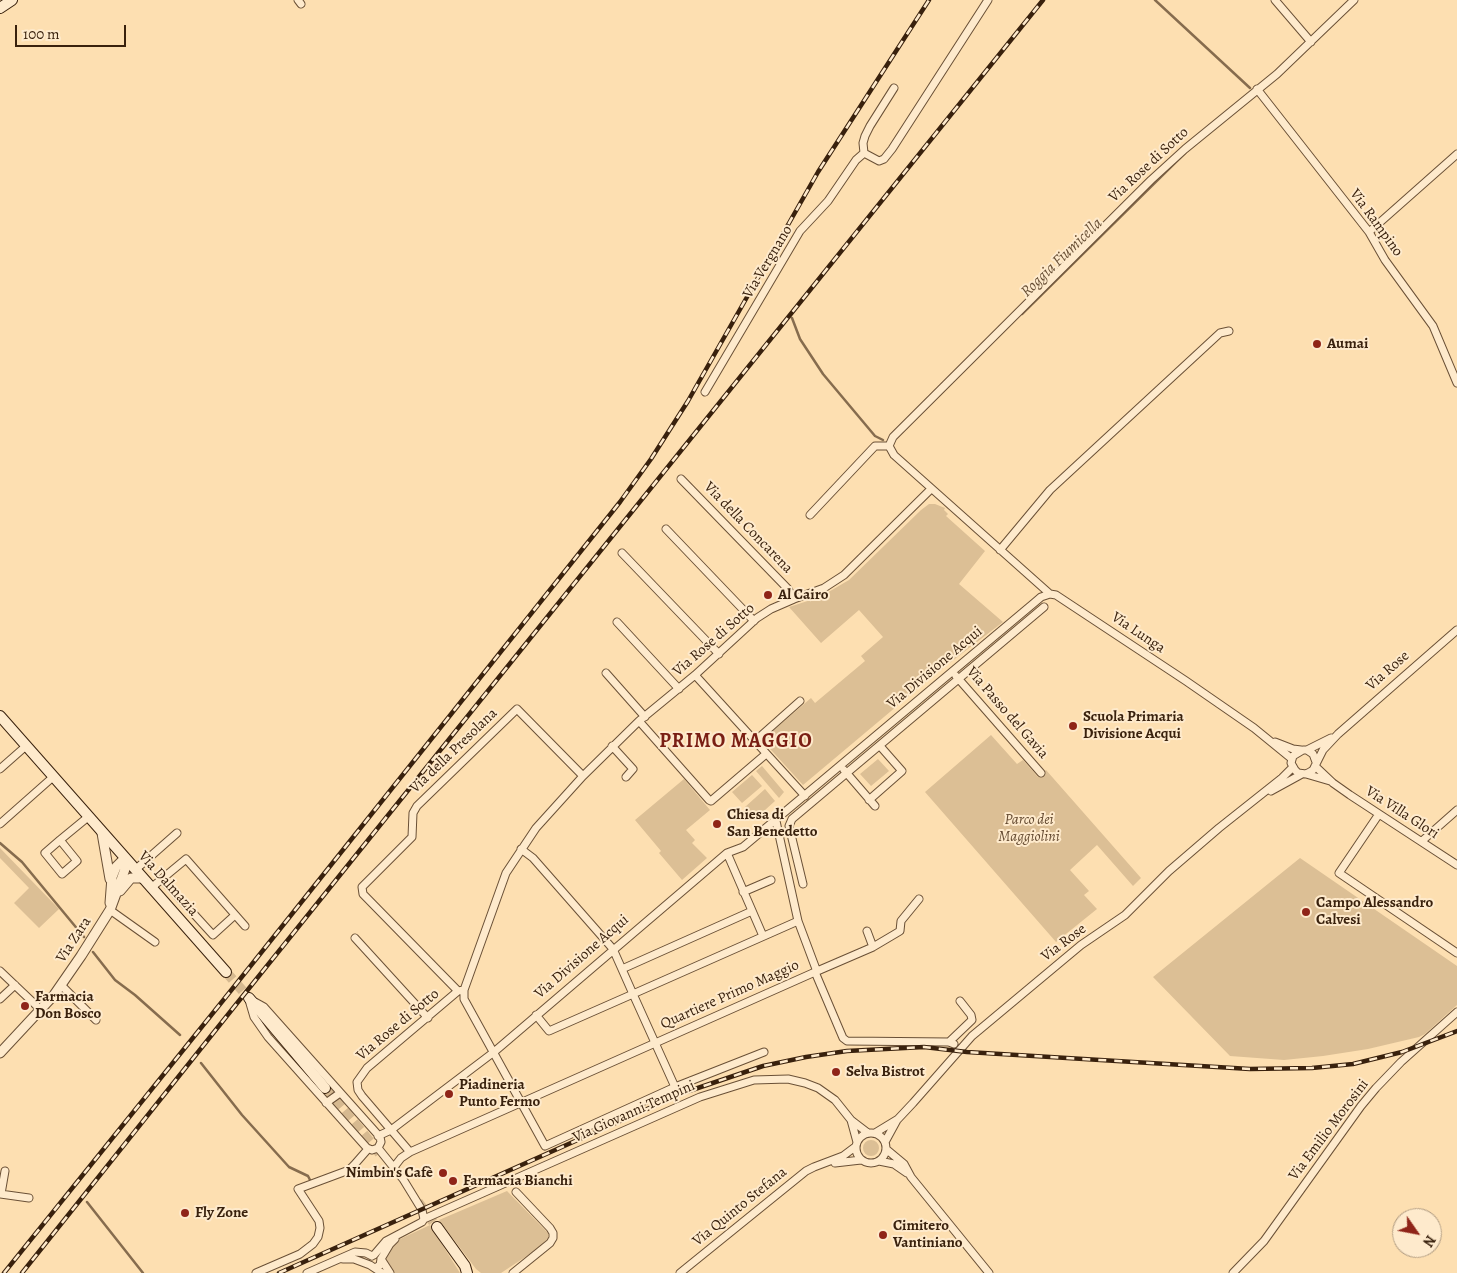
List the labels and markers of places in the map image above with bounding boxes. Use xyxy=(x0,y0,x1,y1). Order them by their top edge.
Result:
place label: Aumai xyxy=(1327,335,1368,353)
marker: Aumai xyxy=(1311,338,1323,350)
place label: Al Cairo xyxy=(778,586,828,604)
marker: Al Cairo xyxy=(762,589,774,601)
place label: Scuola Primaria Divisione Acqui xyxy=(1083,708,1184,743)
marker: Scuola Primaria Divisione Acqui xyxy=(1067,720,1079,732)
place label: Chiesa di San Benedetto xyxy=(727,806,817,841)
marker: Chiesa di San Benedetto xyxy=(711,818,723,830)
place label: Campo Alessandro Calvesi xyxy=(1316,894,1433,929)
marker: Campo Alessandro Calvesi xyxy=(1300,906,1312,918)
place label: Farmacia Don Bosco xyxy=(35,988,101,1023)
marker: Farmacia Don Bosco xyxy=(19,1000,31,1012)
place label: Selva Bistrot xyxy=(846,1063,925,1081)
marker: Selva Bistrot xyxy=(830,1066,842,1078)
place label: Piadineria Punto Fermo xyxy=(459,1076,540,1111)
marker: Piadineria Punto Fermo xyxy=(443,1088,455,1100)
place label: Nimbin's Cafè xyxy=(346,1164,433,1182)
marker: Nimbin's Cafè xyxy=(437,1167,449,1179)
place label: Farmacia Bianchi xyxy=(463,1172,573,1190)
marker: Farmacia Bianchi xyxy=(447,1175,459,1187)
place label: Fly Zone xyxy=(195,1204,248,1222)
marker: Fly Zone xyxy=(179,1207,191,1219)
place label: Cimitero Vantiniano xyxy=(893,1217,963,1252)
marker: Cimitero Vantiniano xyxy=(877,1229,889,1241)

